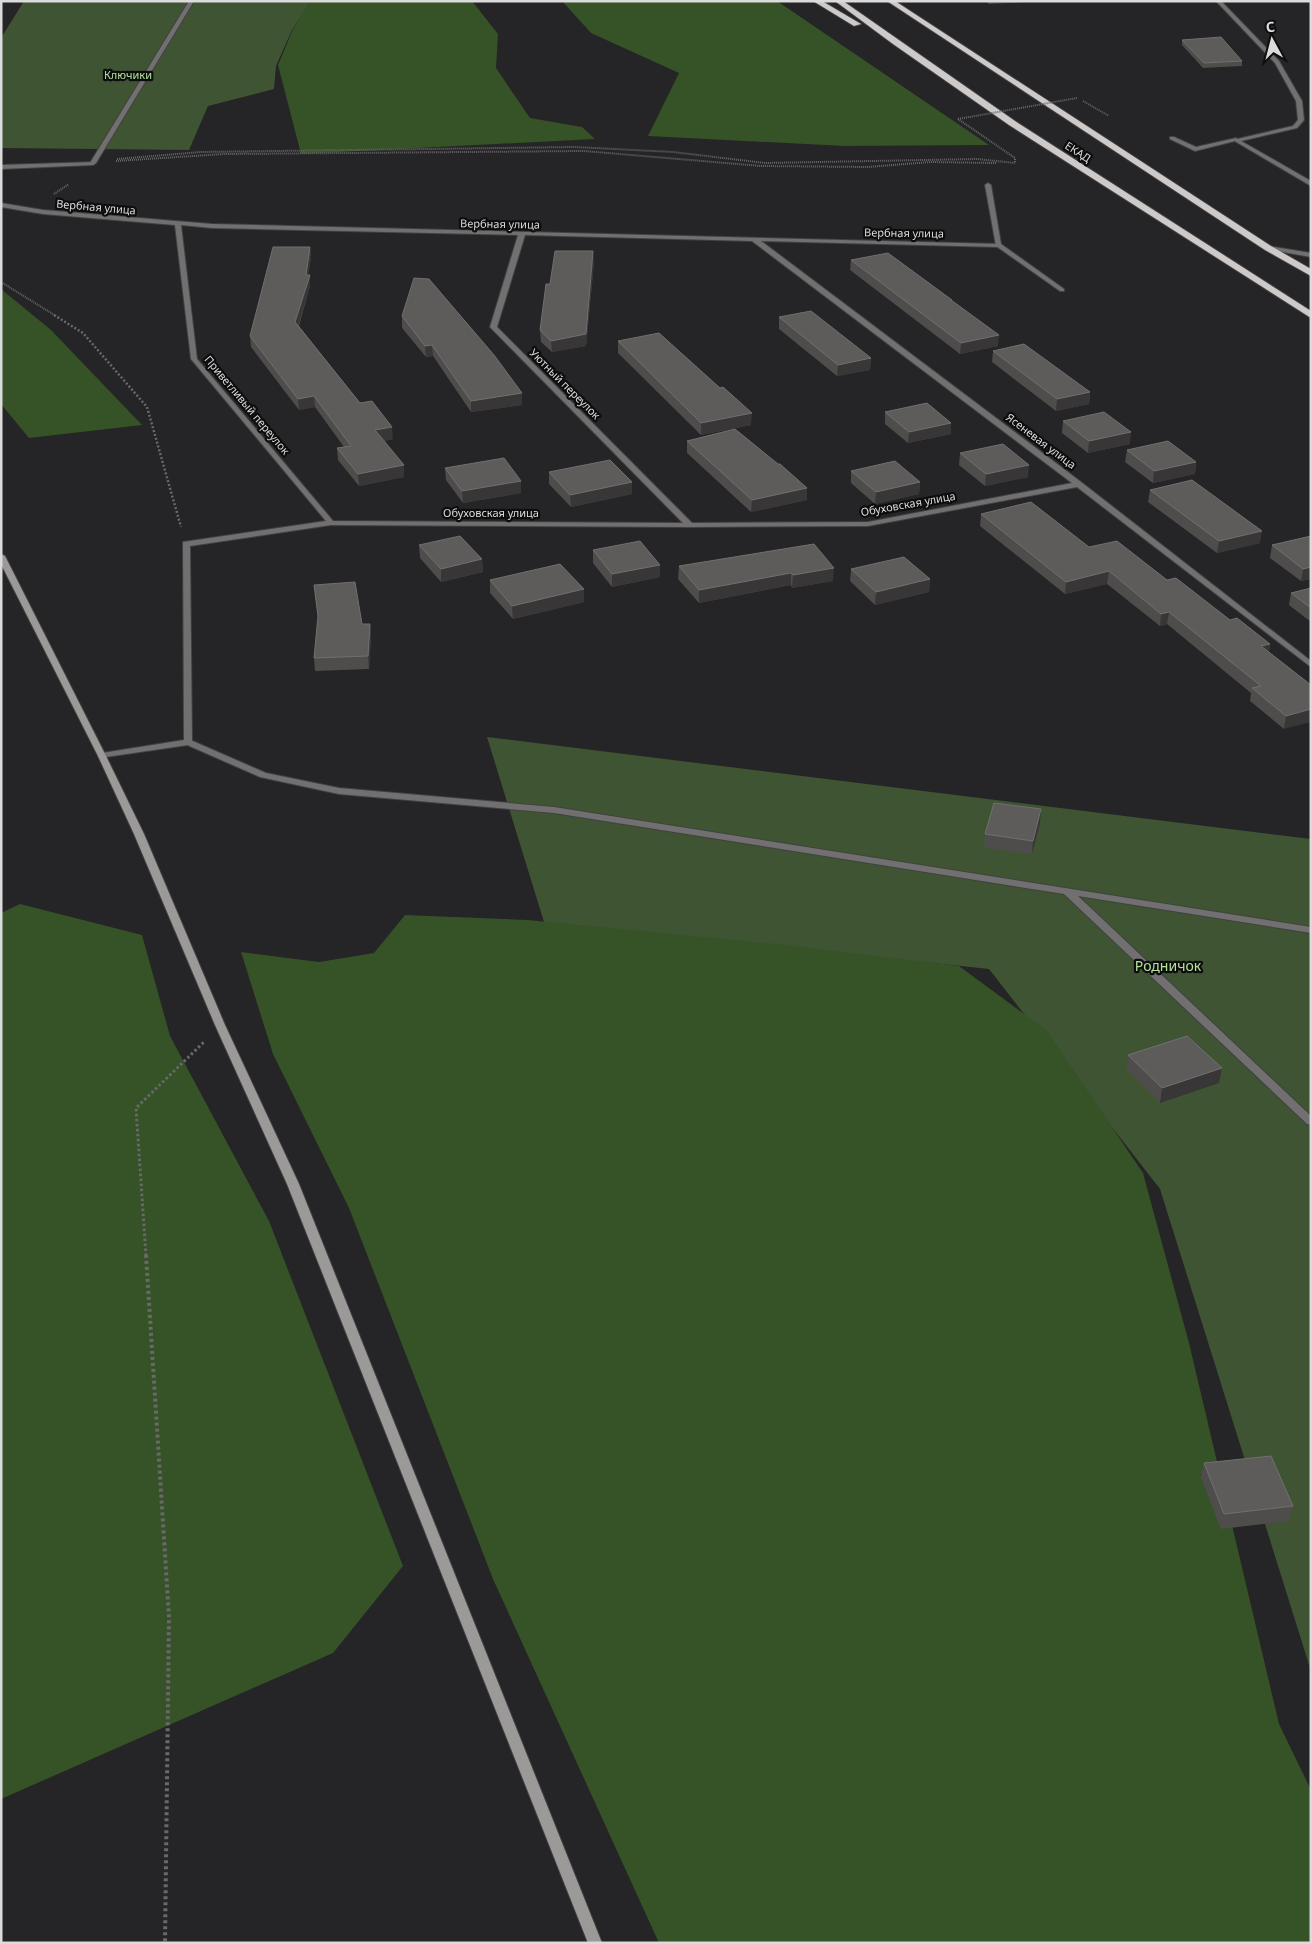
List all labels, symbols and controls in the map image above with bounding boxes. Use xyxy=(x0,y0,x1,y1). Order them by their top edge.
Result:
north arrow xyxy=(1247,15,1297,65)
text: С xyxy=(1265,17,1276,37)
park label: Ключики xyxy=(104,67,152,82)
street label: ЕКАД xyxy=(1062,138,1094,166)
street label: Вербная улица xyxy=(56,196,136,217)
street label: Вербная улица xyxy=(460,215,540,232)
street label: Вербная улица xyxy=(864,224,944,241)
street label: Уютный переулок xyxy=(527,345,604,422)
street label: Приветливый переулок xyxy=(201,352,293,458)
street label: Ясеневая улица xyxy=(1003,409,1079,472)
street label: Обуховская улица xyxy=(859,488,956,519)
street label: Обуховская улица xyxy=(443,505,539,520)
park label: Родничок xyxy=(1135,956,1202,975)

